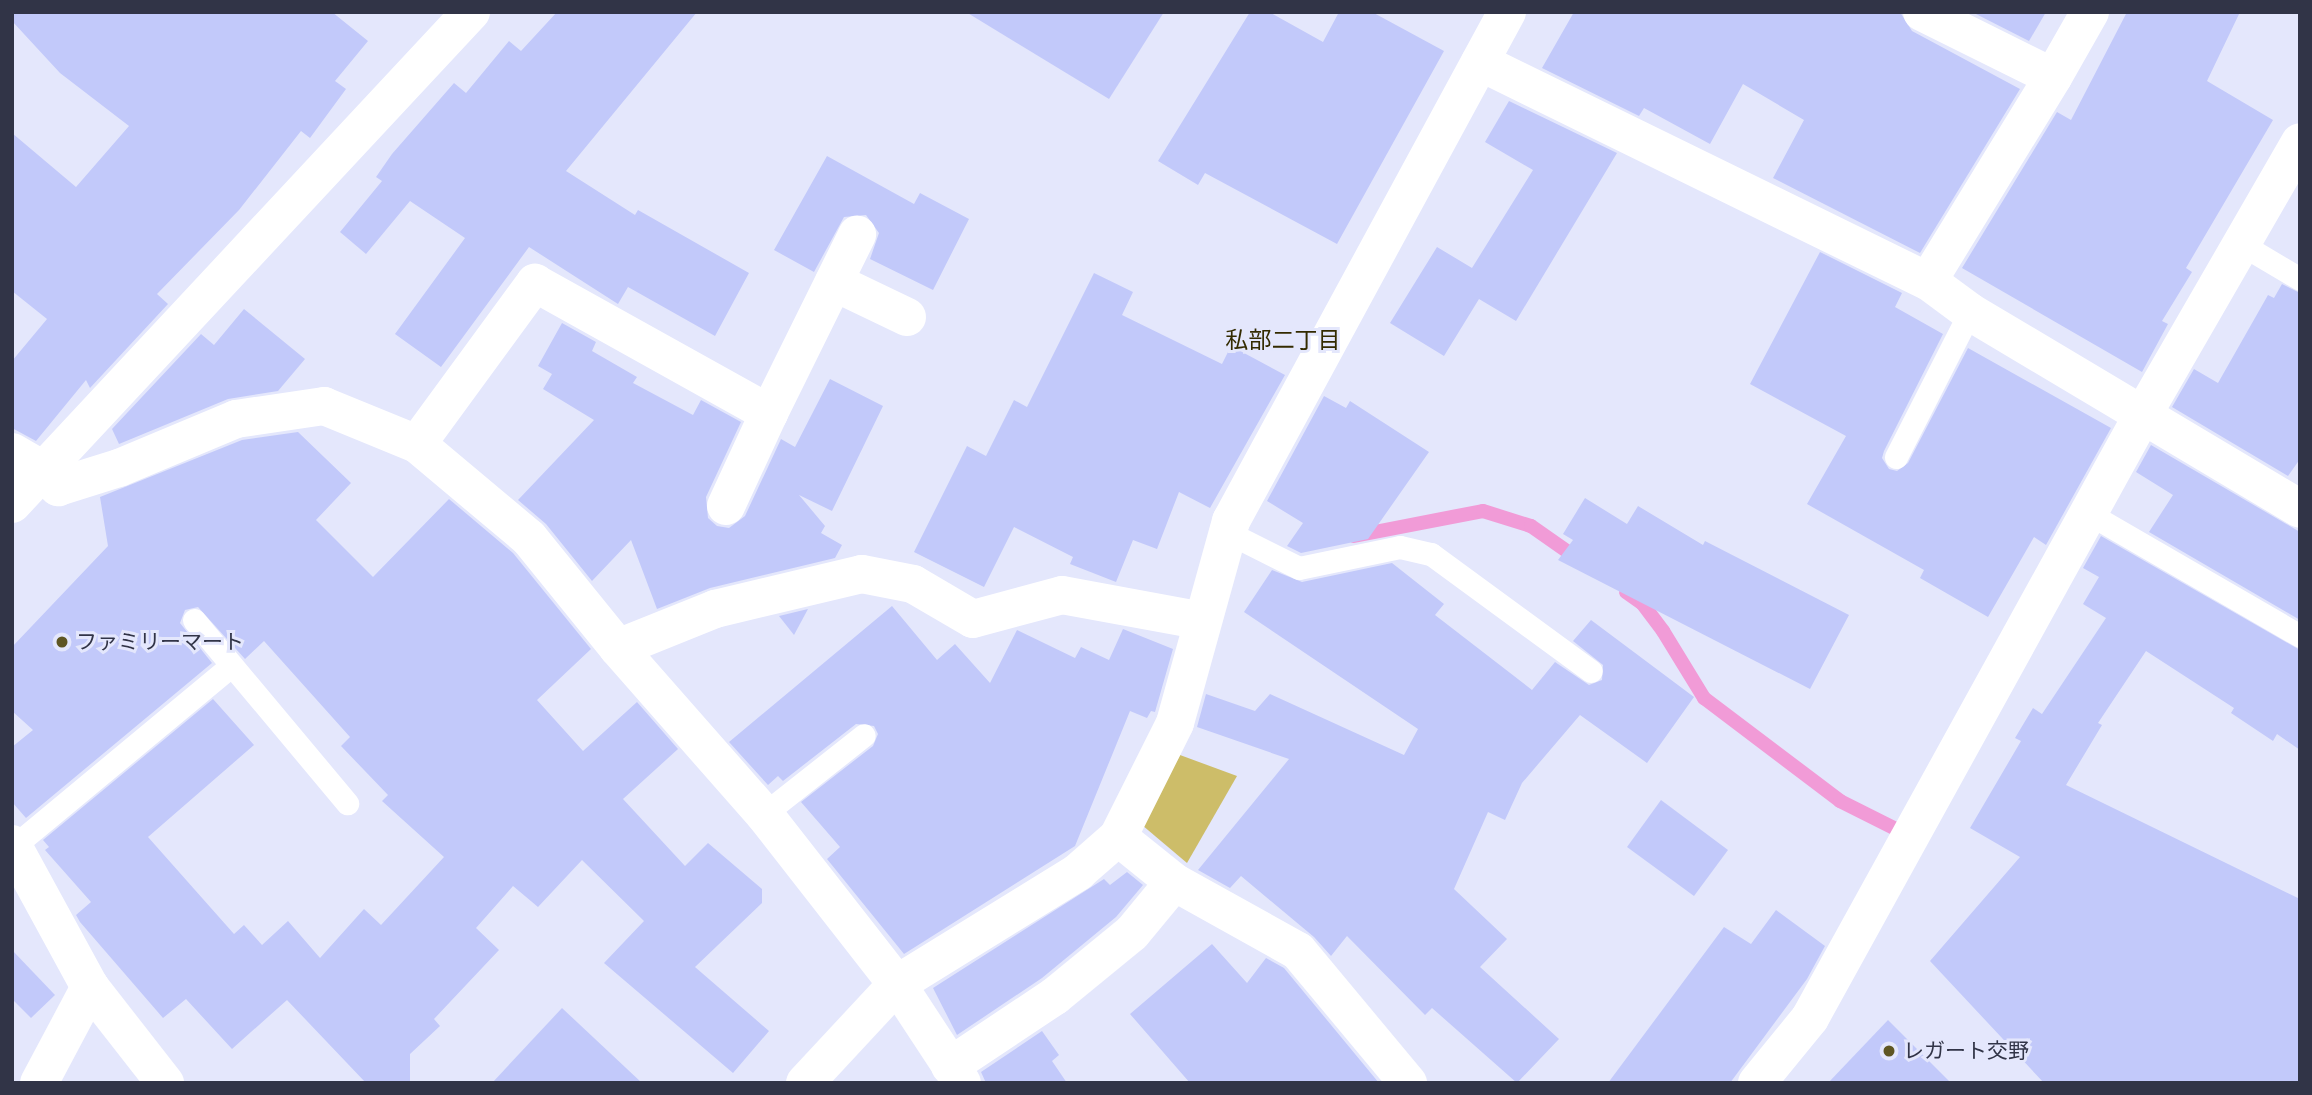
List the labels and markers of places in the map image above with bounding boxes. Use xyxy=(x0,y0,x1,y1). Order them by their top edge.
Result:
place label: ファミリーマート xyxy=(76,629,244,655)
marker: ファミリーマート xyxy=(54,634,70,650)
place label: レガート交野 xyxy=(1903,1038,2029,1064)
marker: レガート交野 xyxy=(1881,1043,1897,1059)

